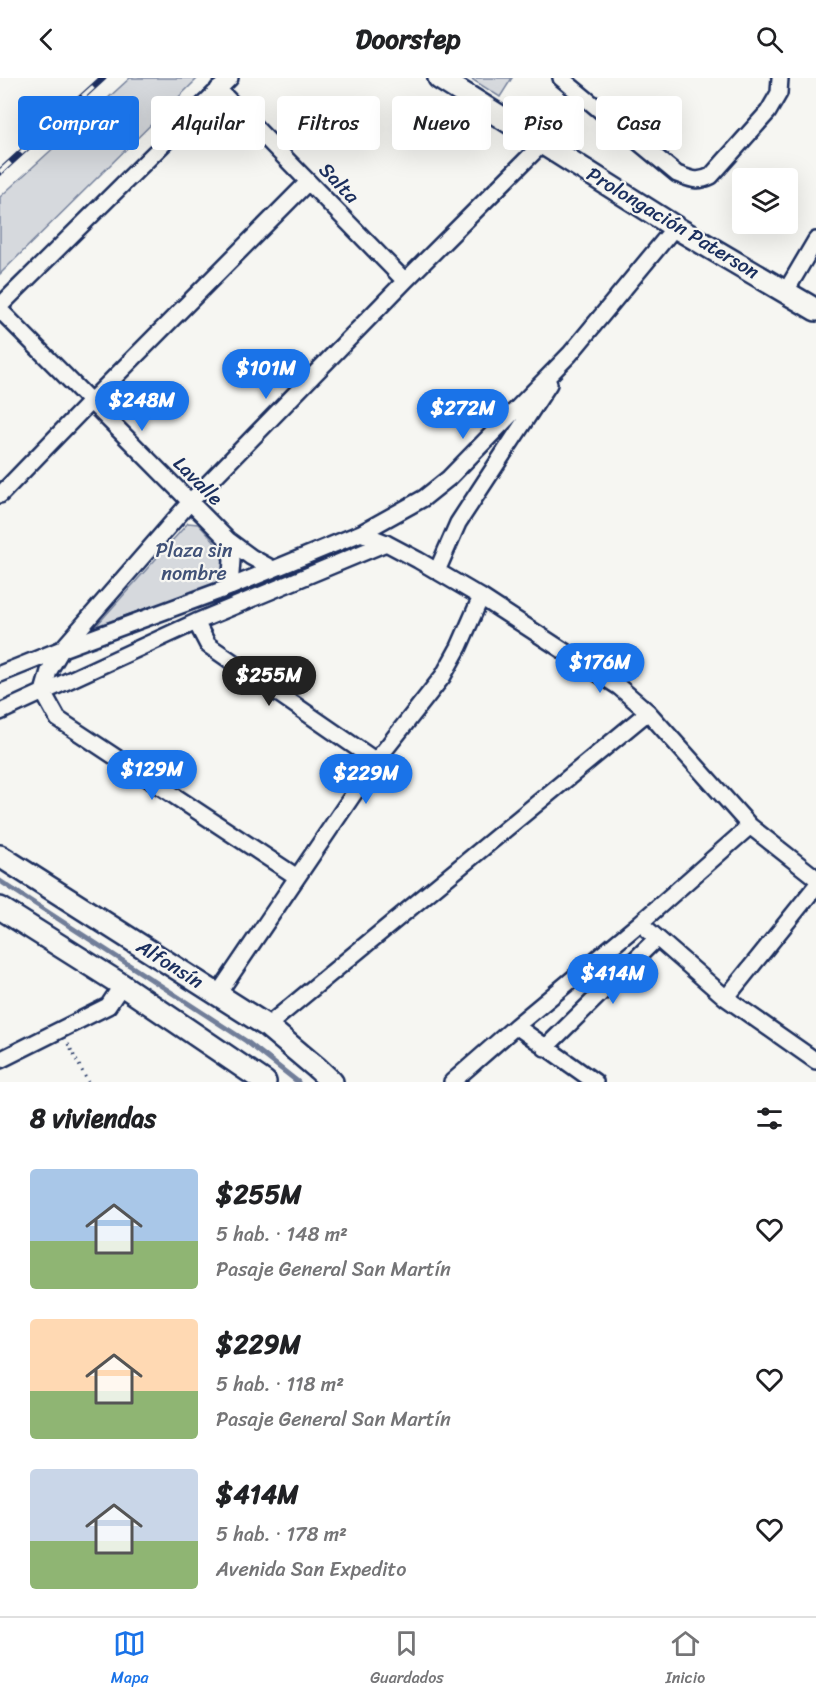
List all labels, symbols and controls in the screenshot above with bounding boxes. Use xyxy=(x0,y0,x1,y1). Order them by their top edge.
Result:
text: Doorstep xyxy=(355,15,461,63)
icon: back xyxy=(30,23,63,56)
icon: search xyxy=(753,23,786,56)
chip: Comprar xyxy=(18,96,139,150)
chip: Alquilar xyxy=(151,96,265,150)
chip: Filtros xyxy=(277,96,380,150)
chip: Nuevo xyxy=(392,96,491,150)
chip: Piso xyxy=(503,96,584,150)
chip: Casa xyxy=(596,96,682,150)
street label: Salta xyxy=(310,154,369,213)
street label: Prolongación Paterson xyxy=(580,157,767,289)
map controls xyxy=(732,168,798,234)
button: layers xyxy=(732,168,798,234)
pin: $101M xyxy=(224,349,308,400)
text: $101M xyxy=(236,351,296,386)
pin: $248M xyxy=(100,381,184,432)
text: $248M xyxy=(109,383,175,418)
pin: $272M xyxy=(421,389,505,440)
text: $272M xyxy=(431,391,495,426)
street label: Lavalle xyxy=(165,448,232,515)
park label: Plaza sin nombre xyxy=(155,533,233,591)
pin: $176M xyxy=(558,643,642,694)
text: $176M xyxy=(569,645,631,680)
pin: $255M xyxy=(227,656,311,707)
text: $255M xyxy=(236,658,302,693)
pin: $129M xyxy=(110,750,194,801)
text: $129M xyxy=(121,752,183,787)
pin: $229M xyxy=(324,754,408,805)
text: $229M xyxy=(333,756,399,791)
street label: Alfonsín xyxy=(128,929,211,999)
pin: $414M xyxy=(571,954,655,1005)
text: $414M xyxy=(581,956,645,991)
text: 8 viviendas xyxy=(30,1095,156,1141)
icon: filters xyxy=(753,1102,786,1135)
text: $255M xyxy=(216,1171,302,1217)
icon: home xyxy=(78,1193,150,1265)
icon: heart xyxy=(753,1213,786,1246)
text: 5 hab. · 148 m² xyxy=(216,1217,348,1252)
text: Pasaje General San Martín xyxy=(216,1252,451,1287)
text: $229M xyxy=(216,1321,301,1367)
icon: home xyxy=(78,1343,150,1415)
icon: heart xyxy=(753,1363,786,1396)
text: 5 hab. · 118 m² xyxy=(216,1367,344,1402)
text: Pasaje General San Martín xyxy=(216,1402,451,1437)
text: $414M xyxy=(216,1471,298,1517)
icon: home xyxy=(78,1493,150,1565)
icon: heart xyxy=(753,1513,786,1546)
text: 5 hab. · 178 m² xyxy=(216,1517,347,1552)
text: Avenida San Expedito xyxy=(216,1552,406,1587)
tab: Mapa xyxy=(111,1627,148,1692)
tab: Guardados xyxy=(370,1627,444,1692)
tab: Inicio xyxy=(665,1627,705,1692)

